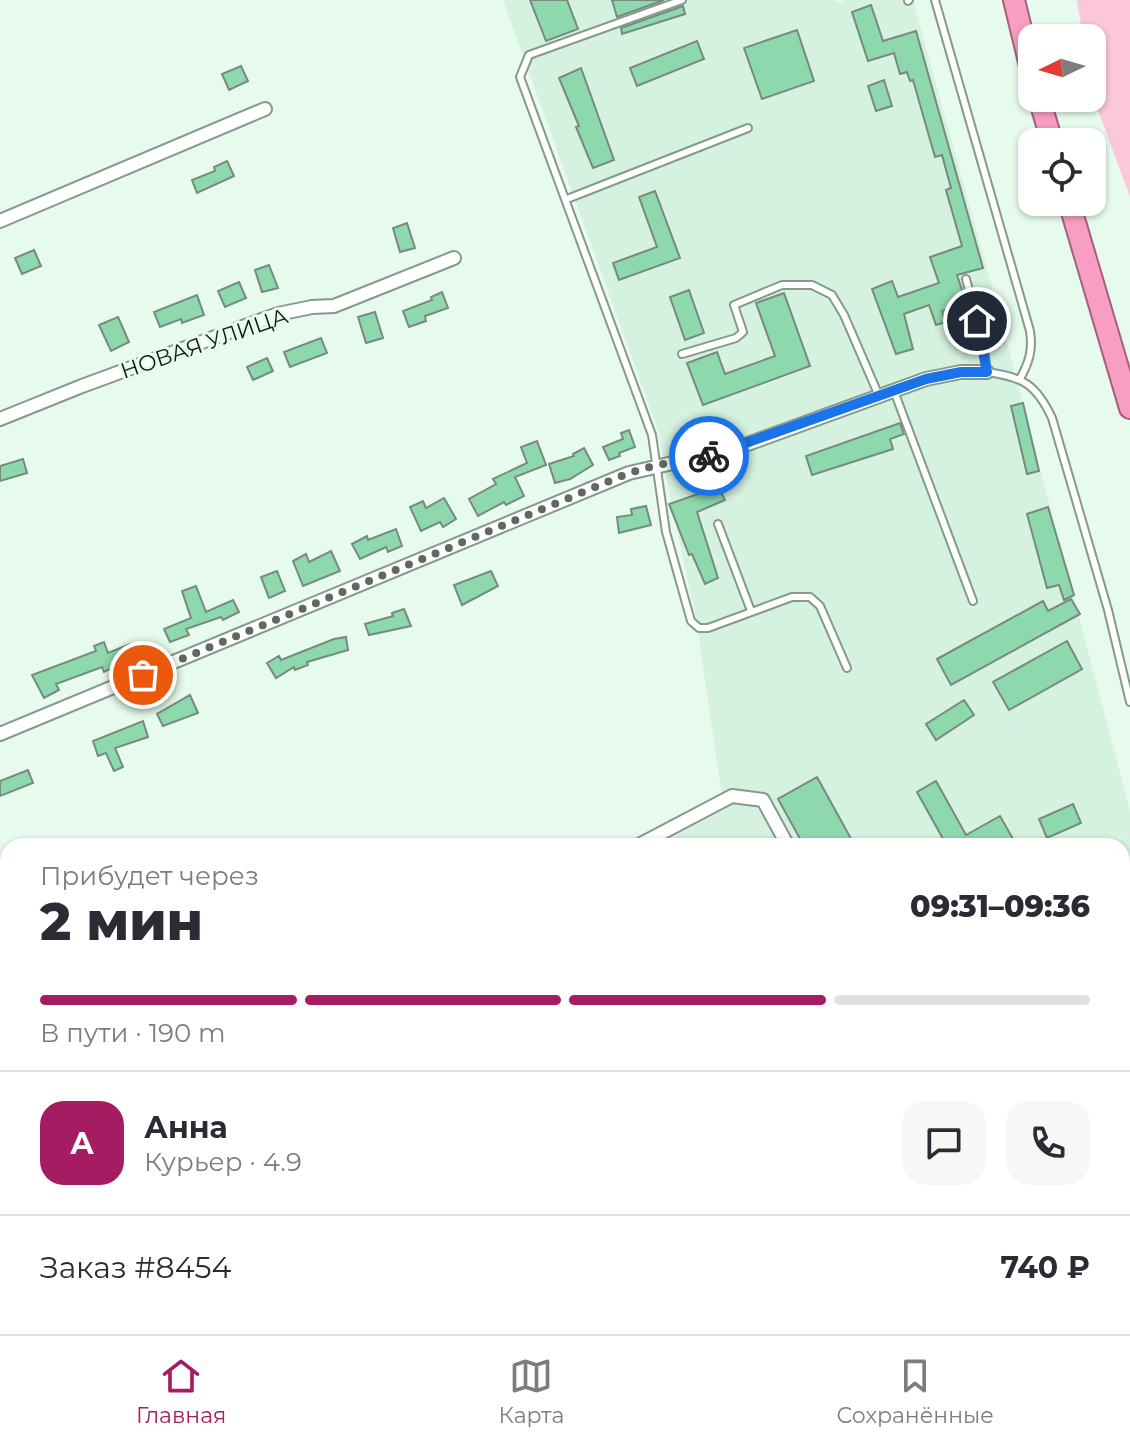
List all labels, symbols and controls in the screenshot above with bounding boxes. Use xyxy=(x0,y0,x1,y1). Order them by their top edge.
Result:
north arrow xyxy=(1018,24,1106,112)
map controls xyxy=(1018,24,1106,216)
button: locate xyxy=(1018,128,1106,216)
pin xyxy=(943,287,1011,355)
icon: home xyxy=(955,299,999,343)
street label: НОВАЯ УЛИЦА xyxy=(117,302,292,385)
courier xyxy=(669,416,749,496)
icon: bike xyxy=(687,434,731,478)
pin xyxy=(109,641,177,709)
icon: bag xyxy=(121,653,165,697)
text: Прибудет через xyxy=(40,860,259,892)
text: 09:31–09:36 xyxy=(910,888,1090,925)
text: 2 мин xyxy=(40,890,203,953)
text: В пути · 190 m xyxy=(40,1017,226,1049)
button: chat xyxy=(902,1101,986,1185)
button: phone xyxy=(1006,1101,1090,1185)
text: Анна xyxy=(144,1109,228,1146)
text: А xyxy=(70,1125,94,1162)
text: Курьер · 4.9 xyxy=(144,1146,302,1178)
text: Заказ #8454 xyxy=(40,1249,231,1286)
text: 740 ₽ xyxy=(1001,1249,1090,1286)
tab: Главная xyxy=(136,1354,226,1429)
tab: Карта xyxy=(499,1354,564,1429)
tab: Сохранённые xyxy=(837,1354,994,1429)

